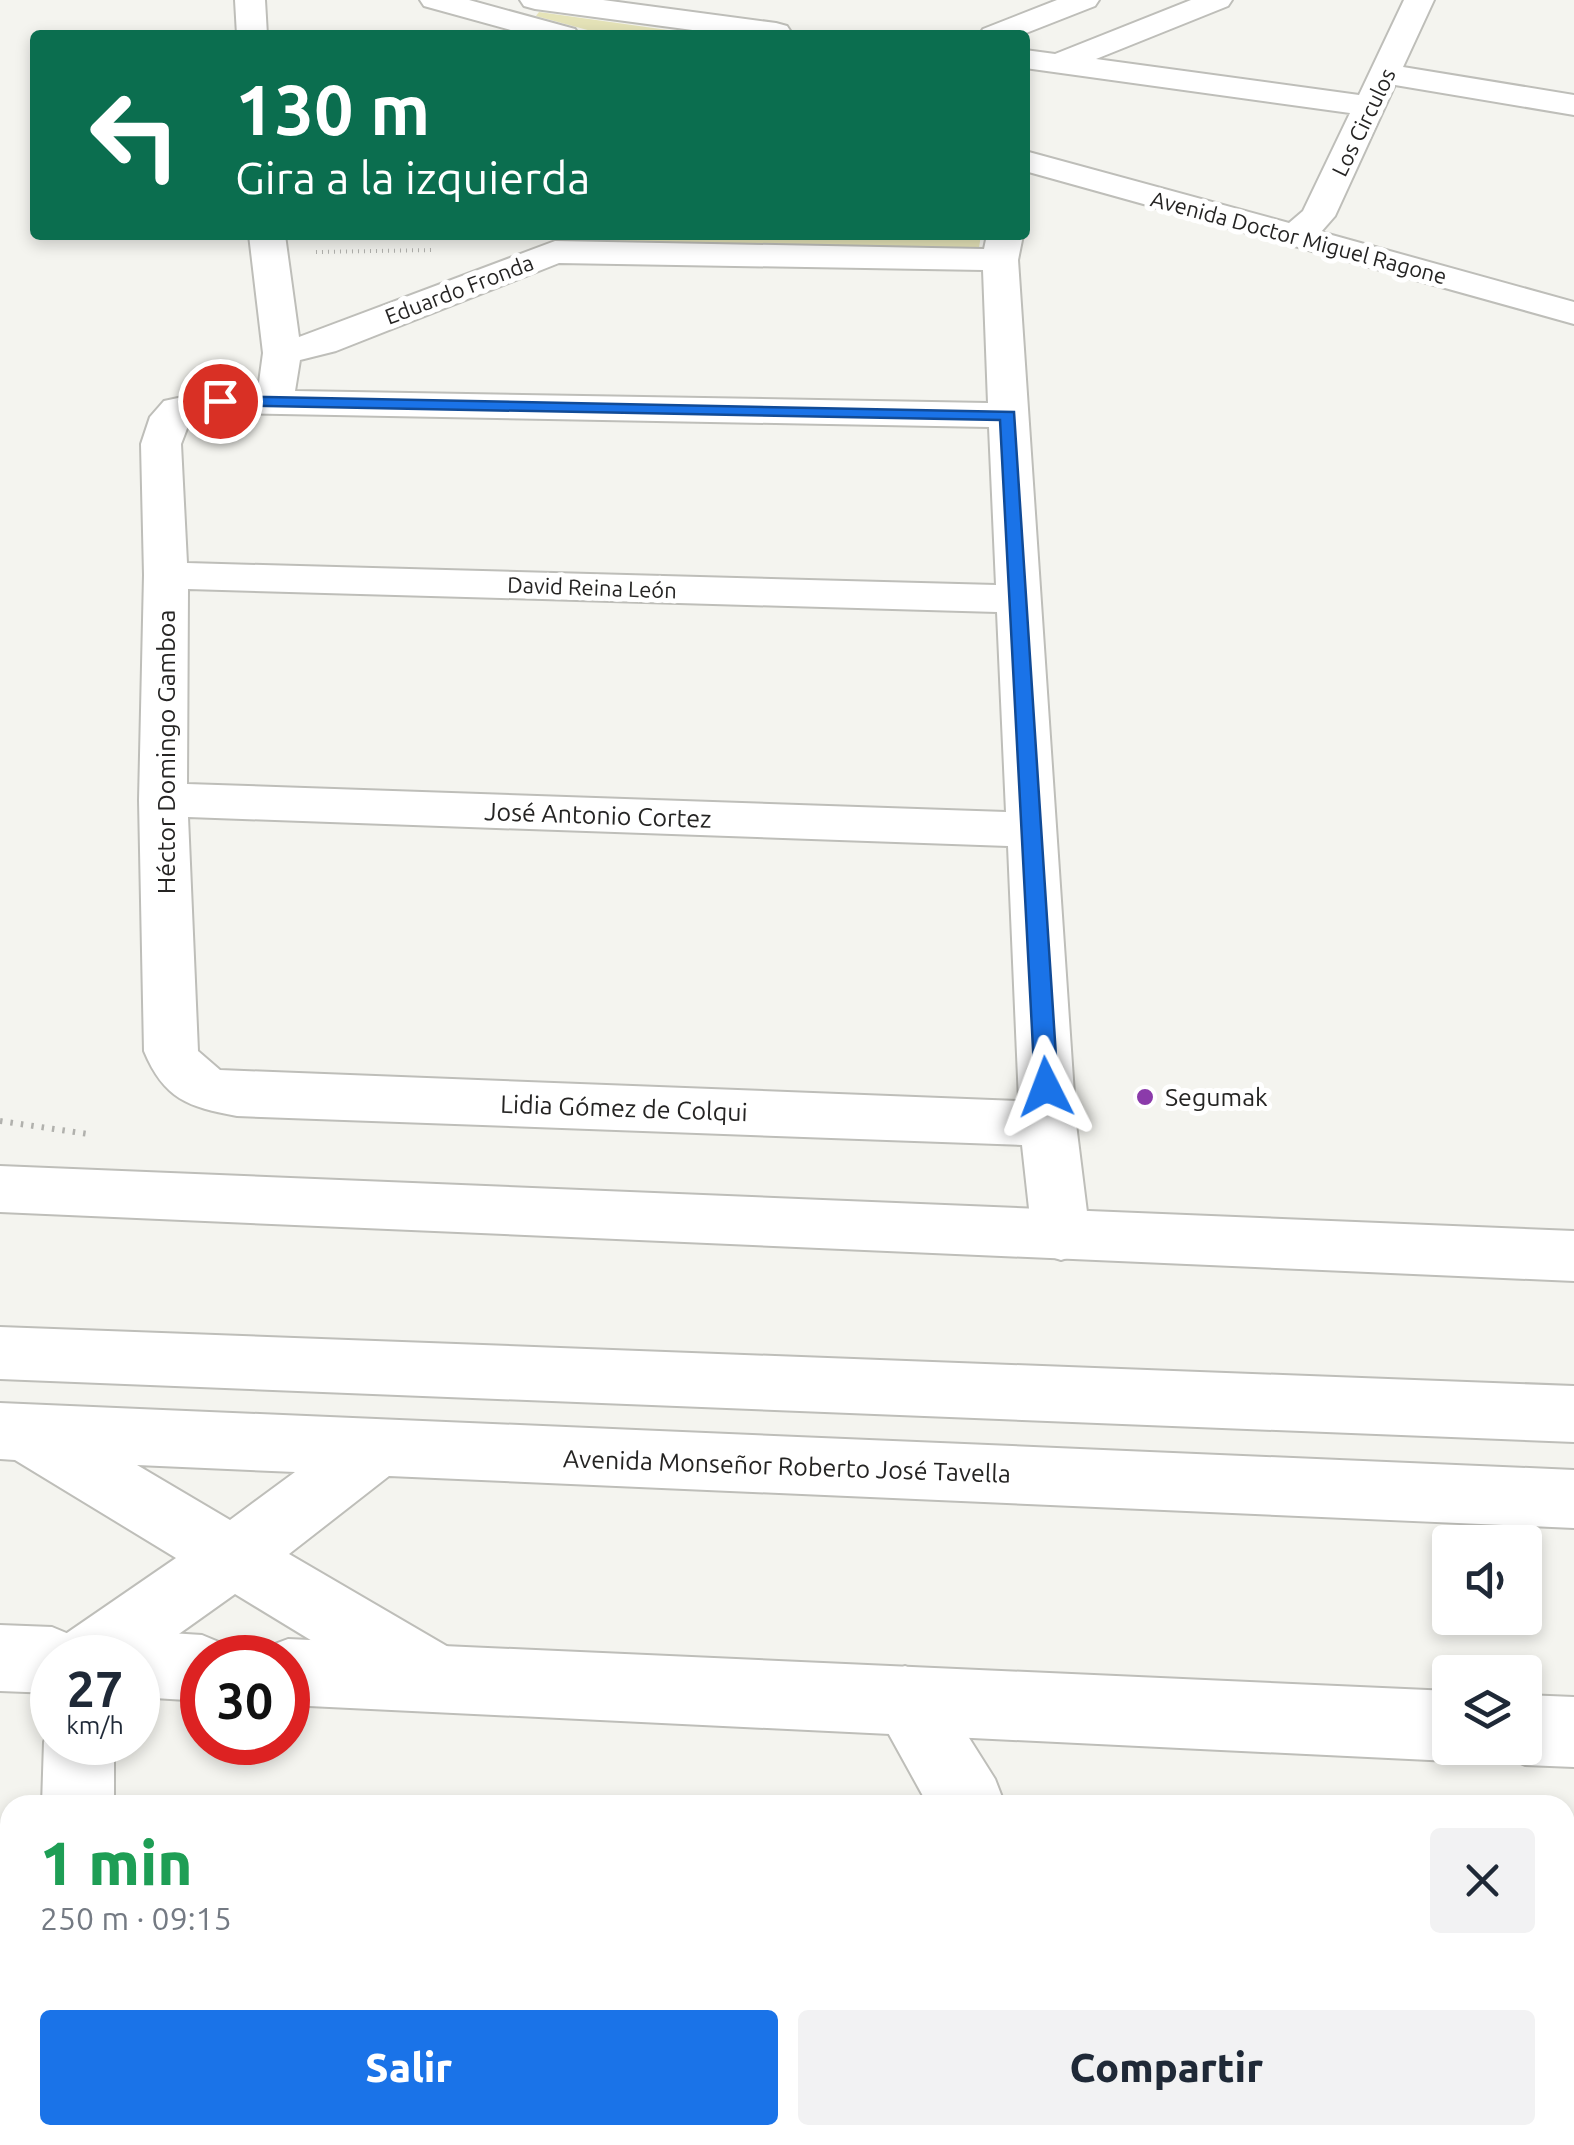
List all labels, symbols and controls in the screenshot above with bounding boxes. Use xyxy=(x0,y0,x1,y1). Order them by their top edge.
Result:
street label: Los Circulos xyxy=(1326,64,1400,180)
icon: left xyxy=(70,70,200,200)
text: 130 m xyxy=(235,70,430,148)
text: Gira a la izquierda xyxy=(235,152,591,203)
street label: Avenida Doctor Miguel Ragone xyxy=(1148,185,1450,289)
street label: Eduardo Fronda xyxy=(381,249,537,329)
pin xyxy=(178,359,263,444)
icon: arrive xyxy=(193,374,248,429)
street label: David Reina León xyxy=(507,572,677,602)
street label: Héctor Domingo Gamboa xyxy=(152,610,180,894)
street label: José Antonio Cortez xyxy=(484,797,712,833)
position arrow xyxy=(994,1035,1098,1139)
place label: Segumak xyxy=(1165,1083,1268,1111)
marker: Segumak xyxy=(1134,1086,1156,1108)
street label: Lidia Gómez de Colqui xyxy=(500,1090,748,1126)
street label: Avenida Monseñor Roberto José Tavella xyxy=(563,1444,1011,1488)
map controls xyxy=(1432,1525,1542,1765)
button: sound xyxy=(1432,1525,1542,1635)
speed limit sign: 30 xyxy=(180,1635,310,1765)
button: layers xyxy=(1432,1655,1542,1765)
text: 27 xyxy=(67,1660,123,1716)
text: km/h xyxy=(66,1711,124,1739)
button: close xyxy=(1430,1828,1535,1933)
text: 1 min xyxy=(40,1829,193,1896)
text: 250 m · 09:15 xyxy=(40,1900,232,1936)
button: Salir xyxy=(40,2010,778,2125)
button: Compartir xyxy=(798,2010,1535,2125)

